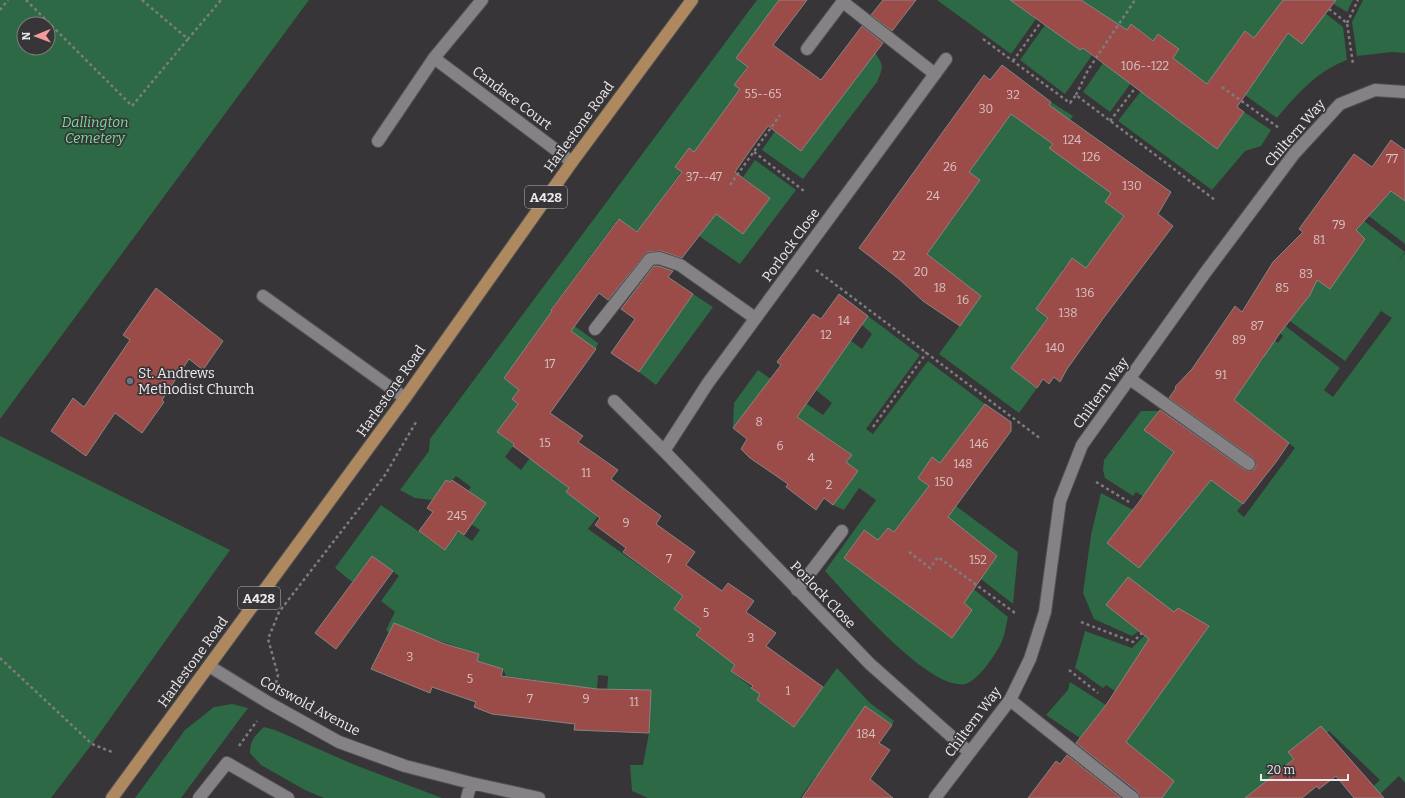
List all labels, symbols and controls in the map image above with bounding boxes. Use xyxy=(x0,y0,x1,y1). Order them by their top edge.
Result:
north arrow xyxy=(16,16,56,56)
text: N xyxy=(20,31,33,41)
house number: 106--122 xyxy=(1121,59,1169,73)
street label: Candace Court xyxy=(469,63,555,133)
street label: Harlestone Road xyxy=(540,78,618,176)
house number: 55--65 xyxy=(744,87,782,101)
house number: 32 xyxy=(1006,88,1020,102)
street label: Chiltern Way xyxy=(1261,95,1329,170)
house number: 30 xyxy=(979,102,993,116)
park label: Dallington Cemetery xyxy=(61,114,129,147)
house number: 124 xyxy=(1063,133,1081,147)
house number: 126 xyxy=(1082,150,1100,164)
house number: 77 xyxy=(1386,152,1398,166)
house number: 26 xyxy=(943,160,957,174)
house number: 37--47 xyxy=(686,170,722,184)
house number: 130 xyxy=(1122,179,1142,193)
road number: A428 xyxy=(525,186,567,208)
house number: 24 xyxy=(926,189,940,203)
street label: Porlock Close xyxy=(759,205,823,285)
house number: 79 xyxy=(1333,218,1345,232)
house number: 81 xyxy=(1313,233,1325,247)
house number: 22 xyxy=(892,249,906,263)
house number: 20 xyxy=(914,265,928,279)
house number: 83 xyxy=(1299,267,1313,281)
house number: 18 xyxy=(934,281,946,295)
house number: 85 xyxy=(1275,281,1289,295)
house number: 136 xyxy=(1076,286,1094,300)
house number: 16 xyxy=(957,293,969,307)
house number: 138 xyxy=(1059,306,1077,320)
house number: 14 xyxy=(838,314,850,328)
house number: 87 xyxy=(1250,319,1264,333)
house number: 12 xyxy=(820,328,832,342)
house number: 89 xyxy=(1232,333,1246,347)
house number: 140 xyxy=(1045,341,1065,355)
street label: Harlestone Road xyxy=(353,342,429,440)
street label: Chiltern Way xyxy=(1070,354,1133,432)
house number: 17 xyxy=(545,357,555,371)
place label: St. Andrews Methodist Church xyxy=(138,365,254,398)
house number: 91 xyxy=(1215,368,1227,382)
marker: St. Andrews Methodist Church xyxy=(125,376,135,386)
house number: 8 xyxy=(755,415,763,429)
house number: 15 xyxy=(539,436,551,450)
house number: 146 xyxy=(970,437,988,451)
house number: 6 xyxy=(776,439,784,453)
house number: 4 xyxy=(807,451,815,465)
house number: 148 xyxy=(953,457,973,471)
house number: 11 xyxy=(581,466,591,480)
house number: 150 xyxy=(935,475,953,489)
house number: 2 xyxy=(826,478,832,492)
house number: 245 xyxy=(447,509,467,523)
house number: 9 xyxy=(622,516,630,530)
house number: 7 xyxy=(666,552,672,566)
house number: 152 xyxy=(969,553,987,567)
street label: Porlock Close xyxy=(787,558,859,632)
road number: A428 xyxy=(238,587,280,609)
house number: 5 xyxy=(703,606,709,620)
street label: Harlestone Road xyxy=(154,613,232,711)
house number: 3 xyxy=(748,631,755,645)
house number: 3 xyxy=(407,650,414,664)
street label: Cotswold Avenue xyxy=(257,672,363,740)
house number: 5 xyxy=(467,672,473,686)
street label: Chiltern Way xyxy=(941,683,1005,760)
house number: 1 xyxy=(786,684,791,698)
house number: 7 xyxy=(527,692,533,706)
house number: 9 xyxy=(582,692,590,706)
house number: 11 xyxy=(629,695,639,709)
house number: 184 xyxy=(856,727,876,741)
scale bar xyxy=(1261,756,1348,782)
text: 20 m xyxy=(1267,763,1296,777)

